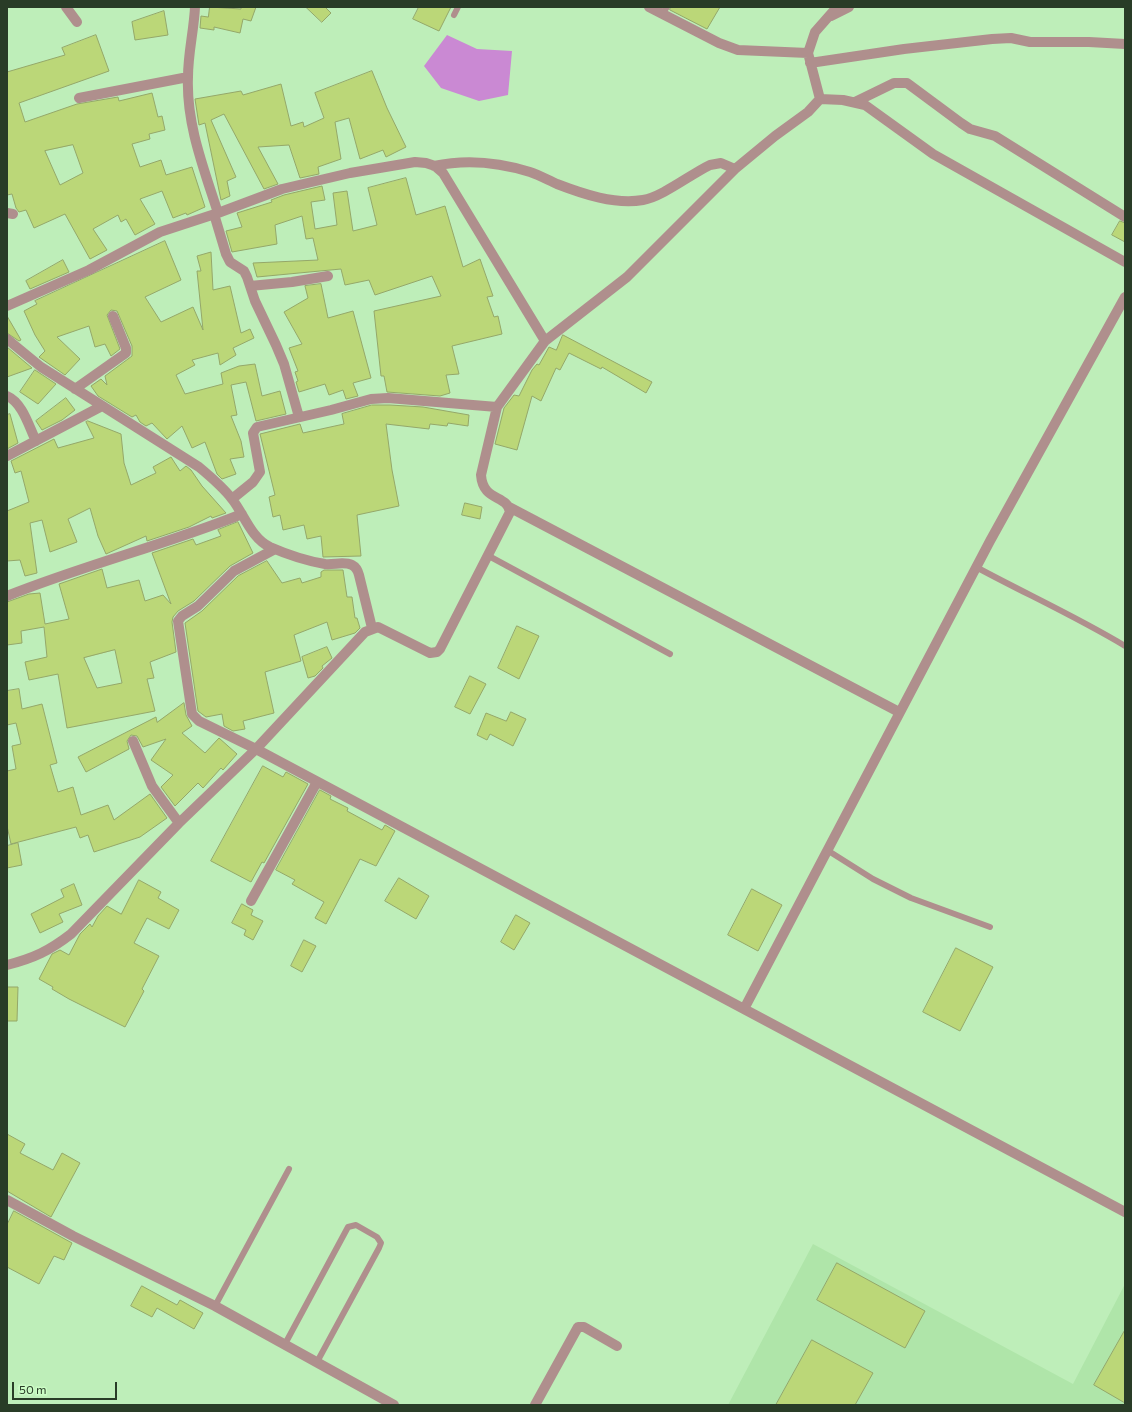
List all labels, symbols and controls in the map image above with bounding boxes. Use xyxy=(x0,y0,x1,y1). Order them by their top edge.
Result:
scale bar xyxy=(14,1374,119,1400)
text: 50 m xyxy=(19,1382,47,1396)

